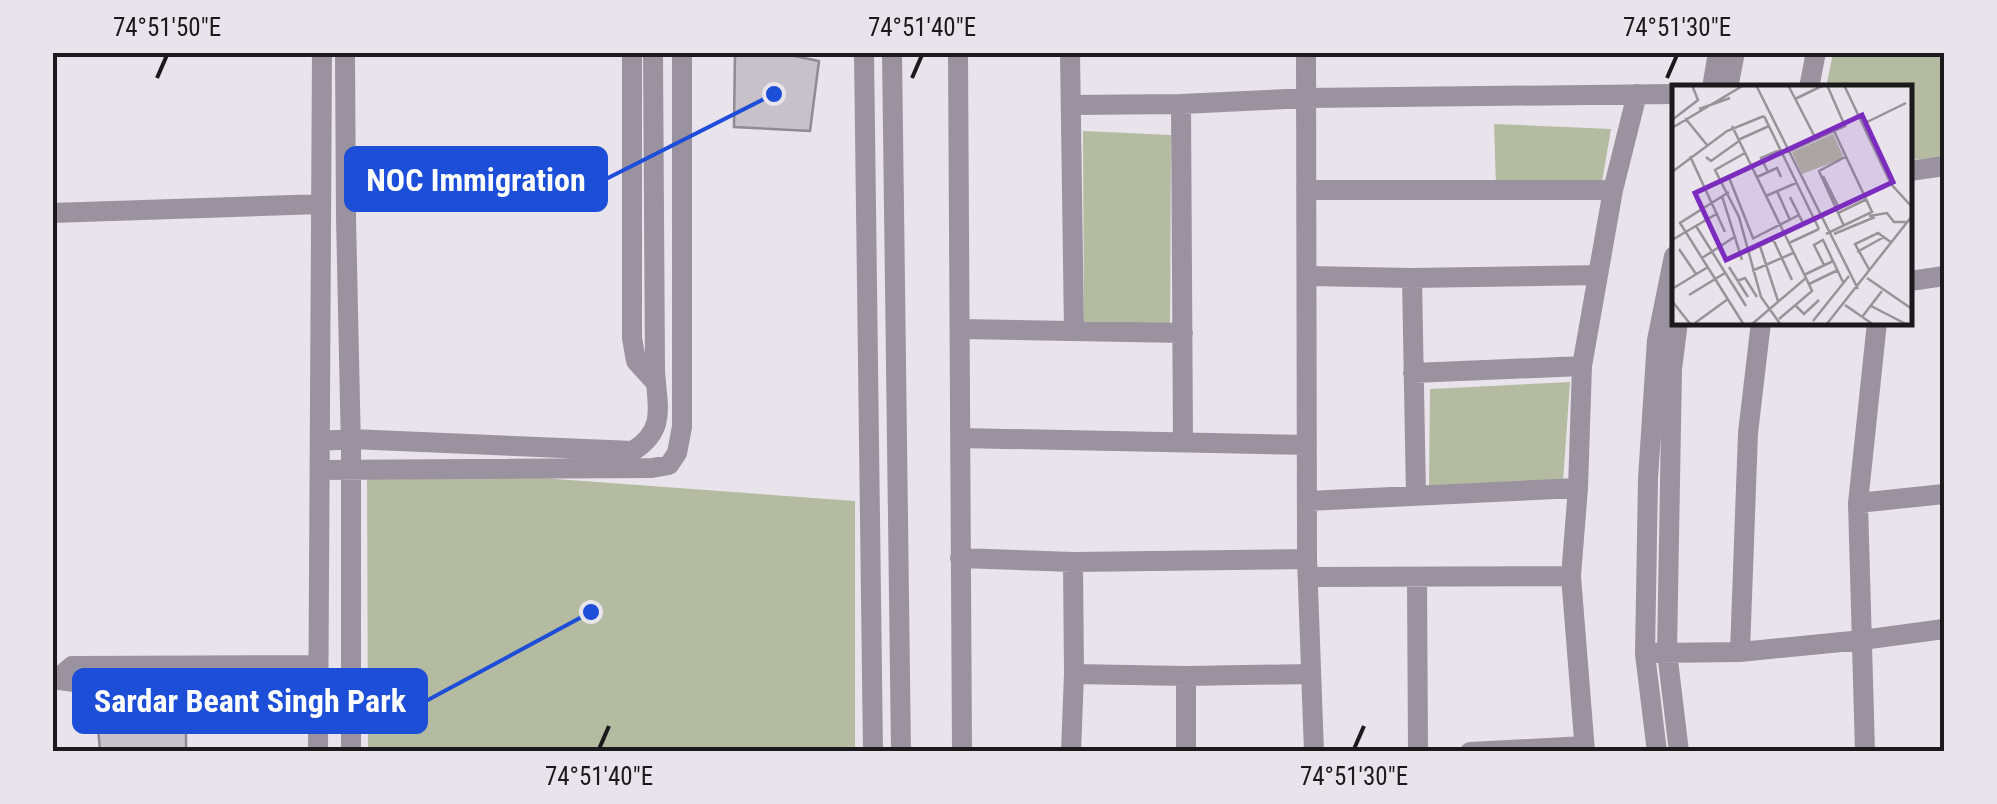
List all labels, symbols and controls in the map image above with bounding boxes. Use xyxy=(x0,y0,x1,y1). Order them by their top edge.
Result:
text: 74°51'50"E xyxy=(113,13,221,42)
text: 74°51'40"E xyxy=(868,13,976,42)
text: 74°51'30"E xyxy=(1623,13,1731,42)
inset map xyxy=(1672,85,1912,325)
callout: NOC Immigration xyxy=(346,148,606,210)
text: NOC Immigration xyxy=(366,161,586,199)
callout: Sardar Beant Singh Park xyxy=(74,670,426,732)
text: Sardar Beant Singh Park xyxy=(94,682,407,720)
text: 74°51'40"E xyxy=(545,762,653,791)
text: 74°51'30"E xyxy=(1300,762,1408,791)

